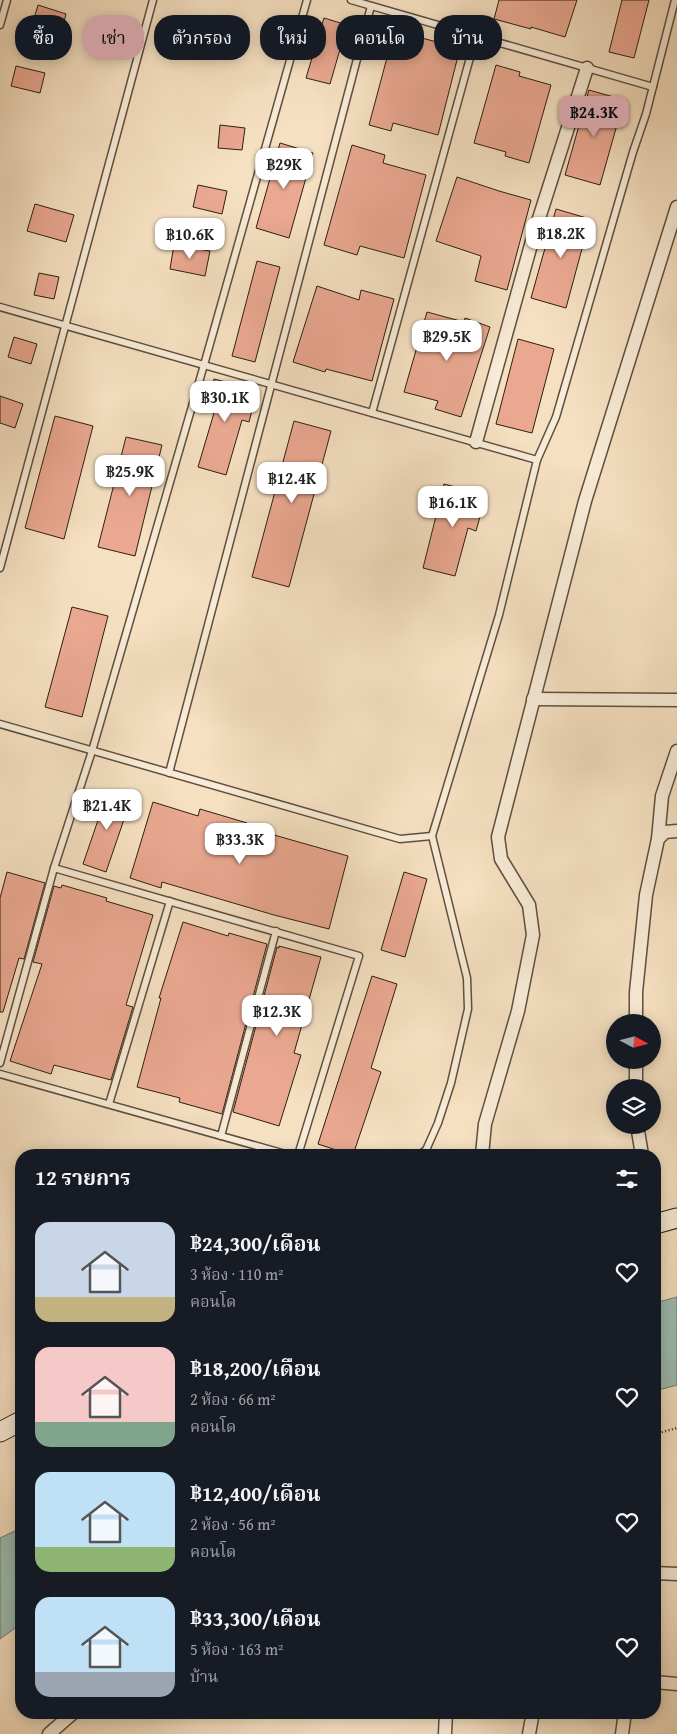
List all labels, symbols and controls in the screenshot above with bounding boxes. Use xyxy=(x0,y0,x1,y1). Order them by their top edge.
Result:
chip: ซื้อ xyxy=(15,15,72,60)
chip: เช่า xyxy=(82,15,144,60)
chip: ตัวกรอง xyxy=(154,15,250,60)
chip: ใหม่ xyxy=(260,15,326,60)
chip: คอนโด xyxy=(336,15,424,60)
chip: บ้าน xyxy=(434,15,502,60)
pin: ฿24.3K xyxy=(553,96,635,138)
text: ฿24.3K xyxy=(570,100,618,124)
pin: ฿29K xyxy=(254,148,314,190)
text: ฿29K xyxy=(266,152,302,176)
pin: ฿18.2K xyxy=(520,216,602,259)
pin: ฿10.6K xyxy=(149,218,231,260)
text: ฿18.2K xyxy=(537,221,585,245)
text: ฿10.6K xyxy=(166,222,214,246)
pin: ฿29.5K xyxy=(406,320,488,362)
text: ฿29.5K xyxy=(423,324,471,348)
pin: ฿30.1K xyxy=(184,380,266,423)
text: ฿30.1K xyxy=(201,385,249,409)
pin: ฿25.9K xyxy=(89,454,171,497)
text: ฿25.9K xyxy=(106,459,154,483)
pin: ฿12.4K xyxy=(251,462,333,504)
text: ฿12.4K xyxy=(268,466,316,490)
pin: ฿16.1K xyxy=(412,486,494,528)
text: ฿16.1K xyxy=(429,490,477,514)
pin: ฿21.4K xyxy=(66,788,148,831)
text: ฿21.4K xyxy=(83,793,131,817)
pin: ฿33.3K xyxy=(199,822,281,865)
text: ฿33.3K xyxy=(216,827,264,851)
pin: ฿12.3K xyxy=(236,994,318,1037)
text: ฿12.3K xyxy=(253,999,301,1023)
north arrow xyxy=(606,1014,661,1069)
map controls xyxy=(606,1014,661,1134)
button: layers xyxy=(606,1079,661,1134)
text: 12 รายการ xyxy=(35,1162,131,1193)
icon: filters xyxy=(613,1165,641,1193)
text: ฿24,300/เดือน xyxy=(190,1228,321,1259)
icon: home xyxy=(75,1242,135,1302)
icon: heart xyxy=(613,1258,641,1286)
text: 3 ห้อง · 110 m² xyxy=(190,1262,283,1286)
text: คอนโด xyxy=(190,1289,236,1313)
text: ฿18,200/เดือน xyxy=(190,1353,321,1384)
icon: home xyxy=(75,1367,135,1427)
icon: heart xyxy=(613,1383,641,1411)
text: 2 ห้อง · 66 m² xyxy=(190,1387,276,1411)
text: คอนโด xyxy=(190,1414,236,1438)
text: ฿12,400/เดือน xyxy=(190,1478,321,1509)
icon: home xyxy=(75,1492,135,1552)
icon: heart xyxy=(613,1508,641,1536)
text: 2 ห้อง · 56 m² xyxy=(190,1512,276,1536)
text: คอนโด xyxy=(190,1539,236,1563)
text: ฿33,300/เดือน xyxy=(190,1603,321,1634)
icon: home xyxy=(75,1617,135,1677)
icon: heart xyxy=(613,1633,641,1661)
text: 5 ห้อง · 163 m² xyxy=(190,1637,283,1661)
text: บ้าน xyxy=(190,1664,218,1688)

